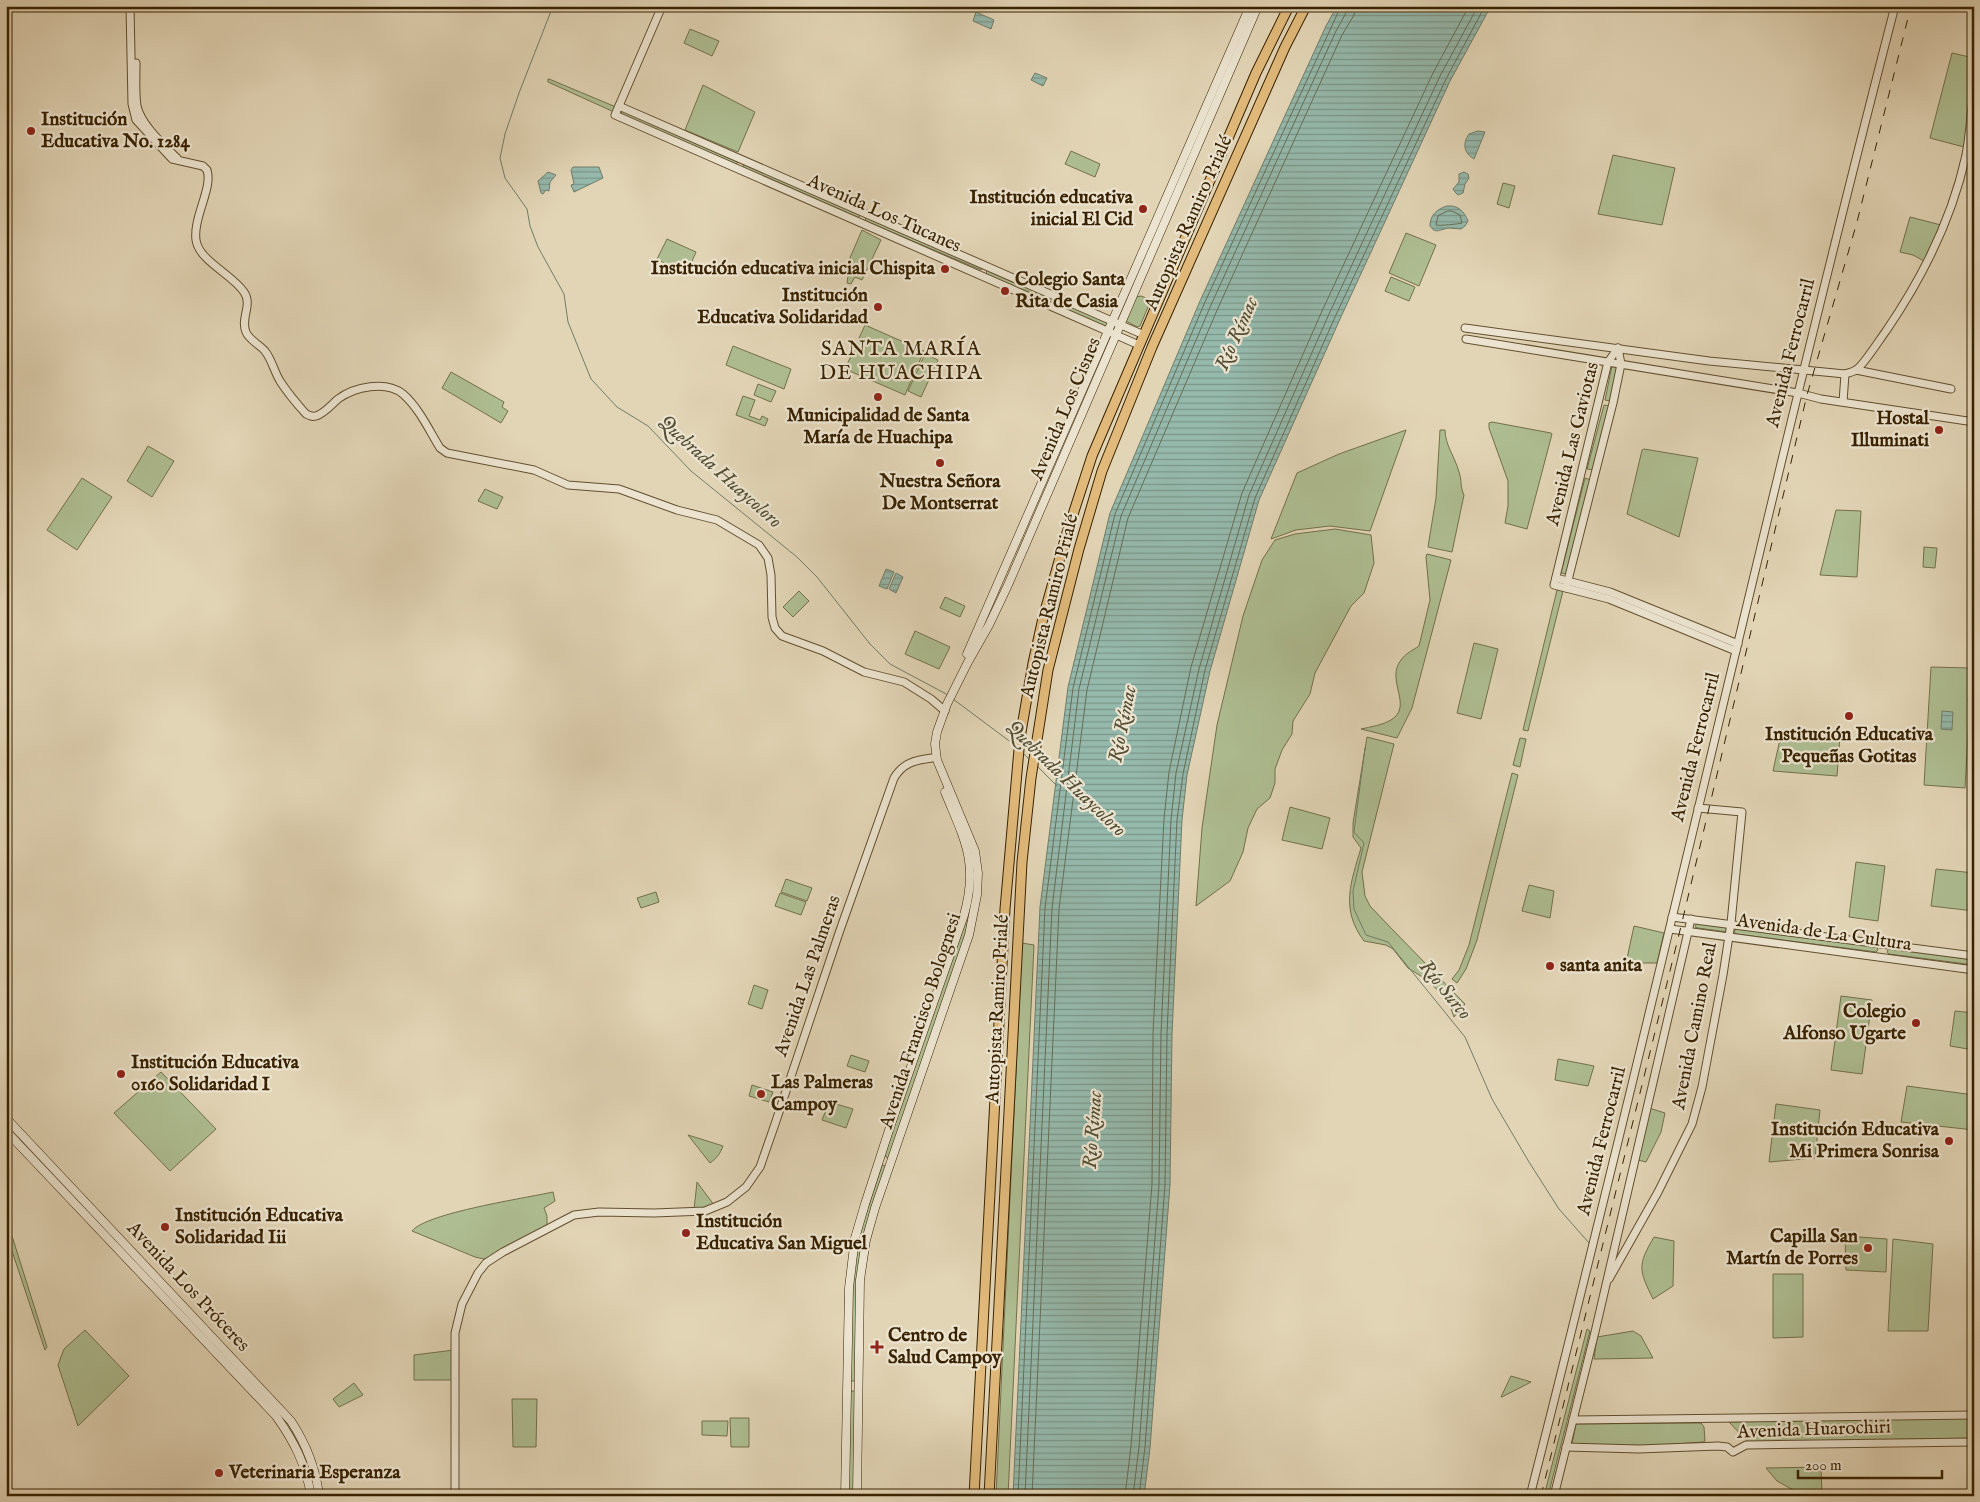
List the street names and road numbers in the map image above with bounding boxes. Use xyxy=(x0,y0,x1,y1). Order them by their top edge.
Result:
street label: Autopista Ramiro Prialé xyxy=(1139,132,1239,315)
street label: Avenida Los Tucanes xyxy=(802,169,965,259)
street label: Avenida Ferrocarril xyxy=(1761,275,1821,431)
street label: Avenida Los Cisnes xyxy=(1025,334,1107,485)
street label: Avenida Las Gaviotas xyxy=(1541,360,1605,529)
street label: Autopista Ramiro Prialé xyxy=(1015,511,1085,702)
street label: Avenida Ferrocarril xyxy=(1666,669,1726,825)
street label: Avenida Las Palmeras xyxy=(769,892,847,1061)
street label: Avenida de La Cultura xyxy=(1734,909,1914,957)
street label: Avenida Francisco Bolognesi xyxy=(874,910,967,1133)
street label: Autopista Ramiro Prialé xyxy=(981,914,1015,1105)
street label: Avenida Camino Real xyxy=(1667,940,1723,1113)
street label: Avenida Ferrocarril xyxy=(1572,1063,1632,1219)
street label: Avenida Los Próceres xyxy=(121,1216,255,1357)
street label: Avenida Huarochiri xyxy=(1736,1415,1891,1445)

